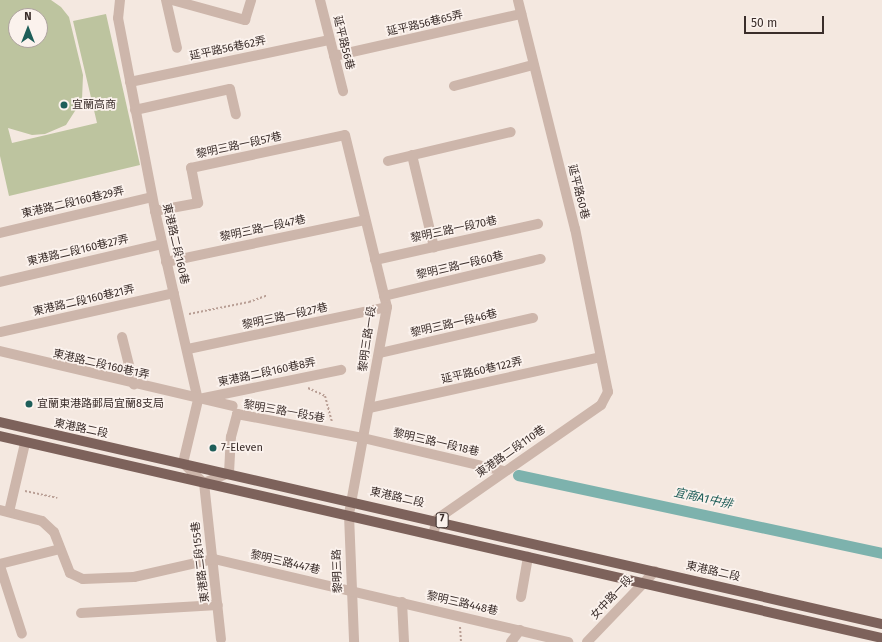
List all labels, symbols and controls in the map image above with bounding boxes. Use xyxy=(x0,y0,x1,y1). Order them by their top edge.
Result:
north arrow xyxy=(8,8,48,48)
scale bar xyxy=(746,8,826,34)
street label: 延平路56巷65弄 xyxy=(386,9,464,39)
text: N xyxy=(24,10,32,23)
street label: 延平路56巷 xyxy=(330,15,356,71)
text: 50 m xyxy=(751,16,777,30)
street label: 延平路56巷62弄 xyxy=(189,34,267,64)
place label: 宜蘭高商 xyxy=(72,98,116,112)
marker: 宜蘭高商 xyxy=(59,100,69,110)
street label: 黎明三路一段57巷 xyxy=(195,130,283,162)
street label: 延平路60巷 xyxy=(565,163,591,221)
street label: 東港路二段160巷29弄 xyxy=(20,185,126,221)
street label: 東港路二段160巷 xyxy=(159,202,191,286)
street label: 黎明三路一段47巷 xyxy=(219,213,307,245)
street label: 黎明三路一段70巷 xyxy=(410,214,498,246)
street label: 東港路二段160巷27弄 xyxy=(26,233,130,269)
street label: 黎明三路一段60巷 xyxy=(415,250,505,282)
street label: 東港路二段160巷21弄 xyxy=(32,283,136,319)
street label: 黎明三路一段27巷 xyxy=(241,301,329,333)
street label: 黎明三路一段 xyxy=(357,305,379,373)
street label: 黎明三路一段46巷 xyxy=(409,308,499,340)
street label: 東港路二段160巷1弄 xyxy=(52,347,150,383)
street label: 延平路60巷122弄 xyxy=(440,355,524,387)
street label: 東港路二段160巷8弄 xyxy=(217,356,317,390)
place label: 宜蘭東港路郵局宜蘭8支局 xyxy=(37,397,164,411)
street label: 黎明三路一段5巷 xyxy=(242,398,326,426)
marker: 宜蘭東港路郵局宜蘭8支局 xyxy=(24,399,34,409)
street label: 東港路二段 xyxy=(53,417,109,441)
street label: 東港路二段110巷 xyxy=(474,423,548,481)
street label: 黎明三路一段18巷 xyxy=(392,427,480,459)
place label: 7-Eleven xyxy=(221,441,263,455)
marker: 7-Eleven xyxy=(208,443,218,453)
street label: 東港路二段 xyxy=(369,485,425,511)
water label: 宜商A1中排 xyxy=(672,486,734,512)
road number: 7 xyxy=(435,512,449,528)
street label: 東港路二段155巷 xyxy=(189,521,213,603)
street label: 黎明三路447巷 xyxy=(249,549,321,577)
street label: 黎明三路 xyxy=(331,549,345,593)
street label: 東港路二段 xyxy=(685,559,741,585)
street label: 女中路一段 xyxy=(588,573,636,623)
street label: 黎明三路448巷 xyxy=(425,589,499,619)

